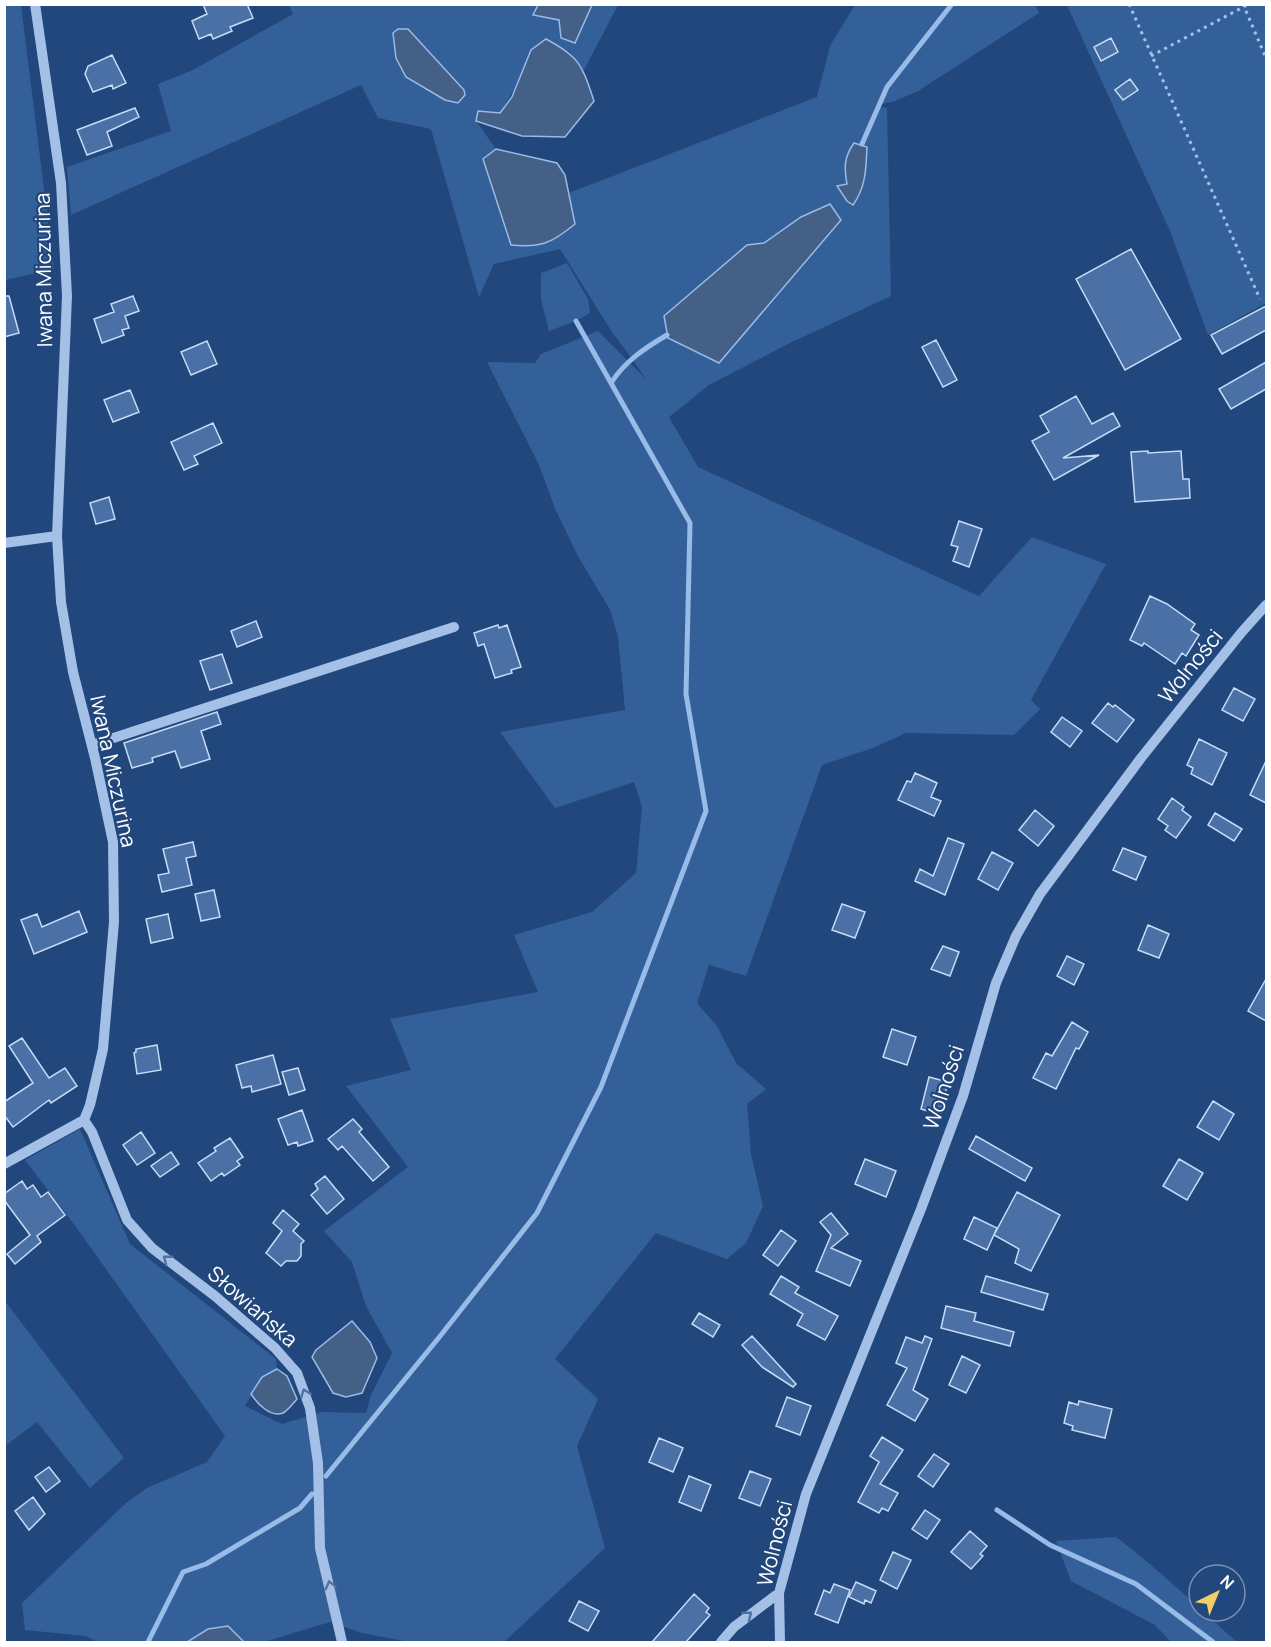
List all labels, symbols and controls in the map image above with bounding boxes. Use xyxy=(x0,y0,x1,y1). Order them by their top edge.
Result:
street label: Iwana Miczurina xyxy=(28,192,58,348)
street label: Wolności xyxy=(1152,623,1228,709)
street label: Iwana Miczurina xyxy=(84,692,144,850)
street label: Wolności xyxy=(916,1041,970,1133)
one-way arrow xyxy=(163,1255,174,1266)
street label: Słowiańska xyxy=(202,1259,304,1353)
one-way arrow xyxy=(299,1388,312,1399)
street label: Wolności xyxy=(750,1497,798,1589)
north arrow xyxy=(1187,1563,1247,1623)
text: N xyxy=(1216,1570,1239,1594)
one-way arrow xyxy=(324,1581,337,1591)
one-way arrow xyxy=(741,1612,752,1623)

